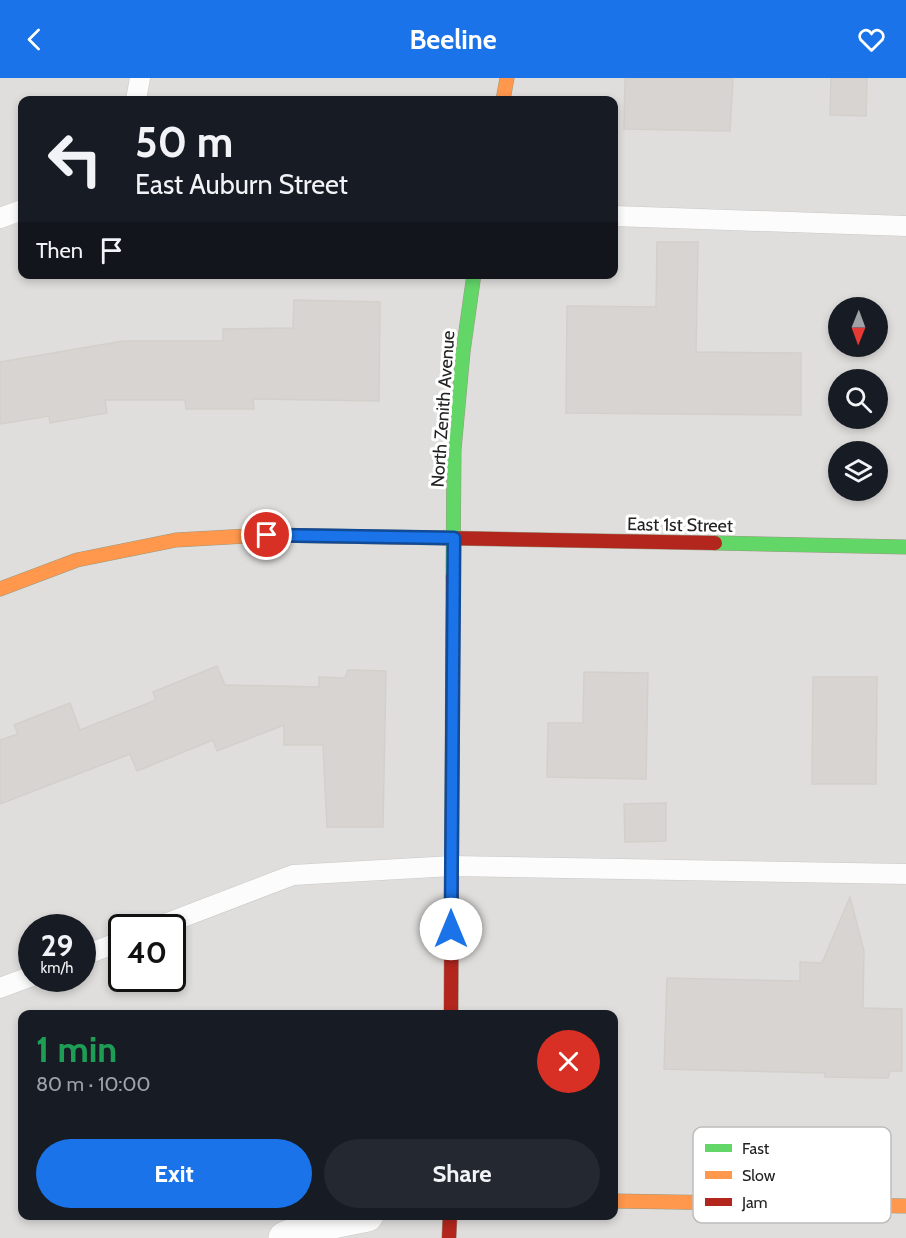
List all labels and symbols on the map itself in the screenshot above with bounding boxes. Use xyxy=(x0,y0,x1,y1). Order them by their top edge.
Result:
north arrow xyxy=(828,297,888,357)
street label: North Zenith Avenue xyxy=(427,330,459,488)
pin xyxy=(241,509,292,560)
street label: East 1st Street xyxy=(627,513,733,537)
position arrow xyxy=(419,897,483,961)
speed limit sign: 40 xyxy=(108,914,186,992)
legend xyxy=(693,1127,891,1223)
text: Fast xyxy=(742,1139,770,1158)
text: Slow xyxy=(742,1166,776,1185)
text: Jam xyxy=(741,1193,768,1212)

